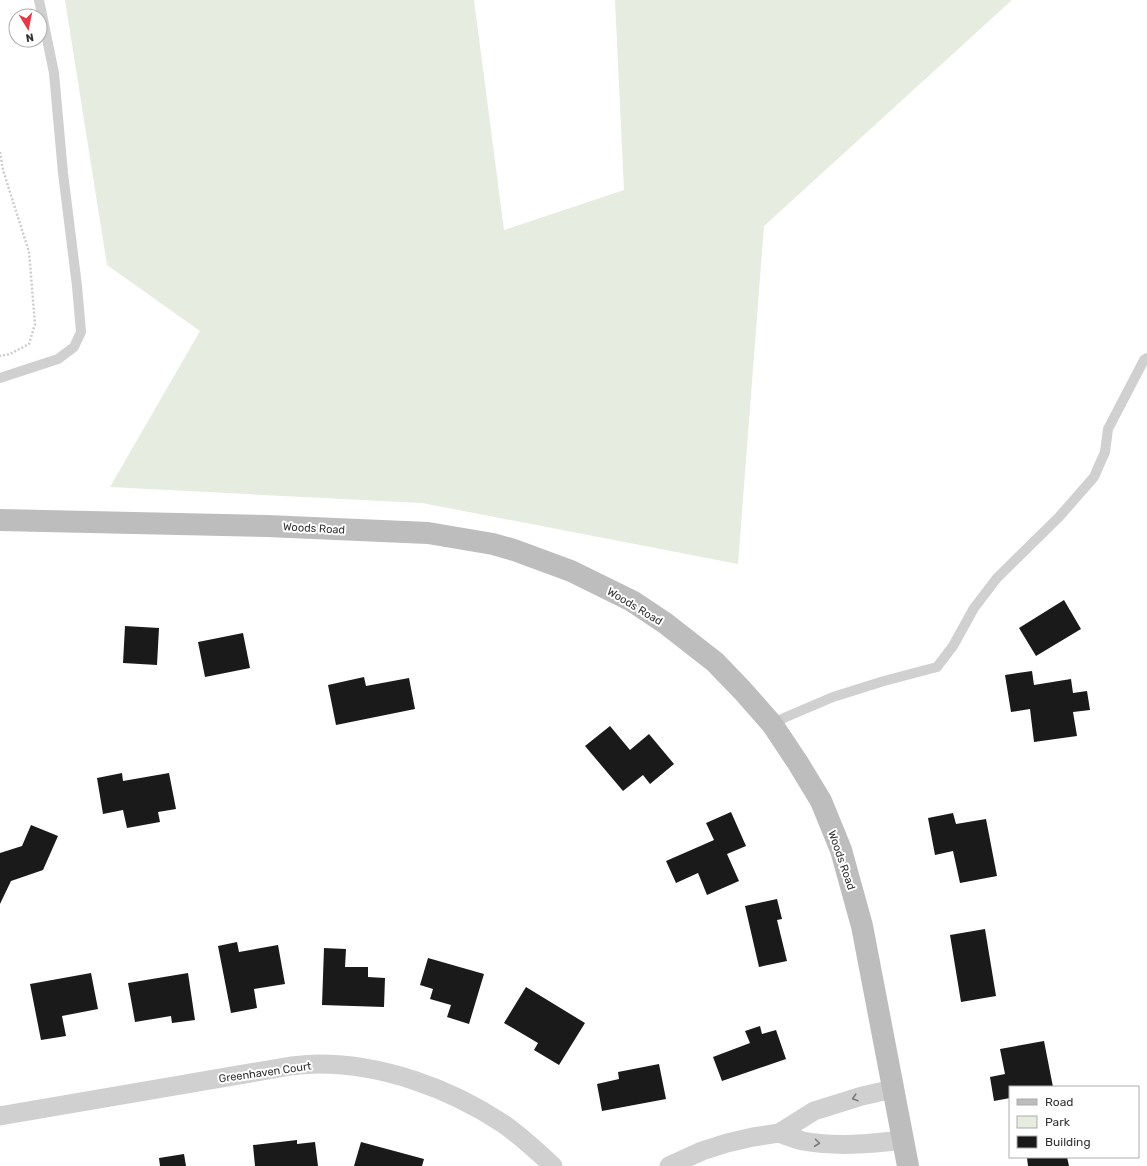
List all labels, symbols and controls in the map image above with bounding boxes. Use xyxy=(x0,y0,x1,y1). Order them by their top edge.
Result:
north arrow xyxy=(8,8,48,48)
text: N xyxy=(25,30,35,44)
street label: Woods Road xyxy=(283,520,345,537)
street label: Woods Road xyxy=(605,585,665,628)
street label: Woods Road xyxy=(825,829,858,892)
street label: Greenhaven Court xyxy=(218,1059,313,1085)
legend xyxy=(1009,1086,1139,1158)
one-way arrow xyxy=(852,1093,859,1102)
text: Road xyxy=(1045,1095,1073,1109)
text: Park xyxy=(1045,1115,1071,1129)
text: Building xyxy=(1045,1135,1091,1149)
one-way arrow xyxy=(814,1138,820,1147)

